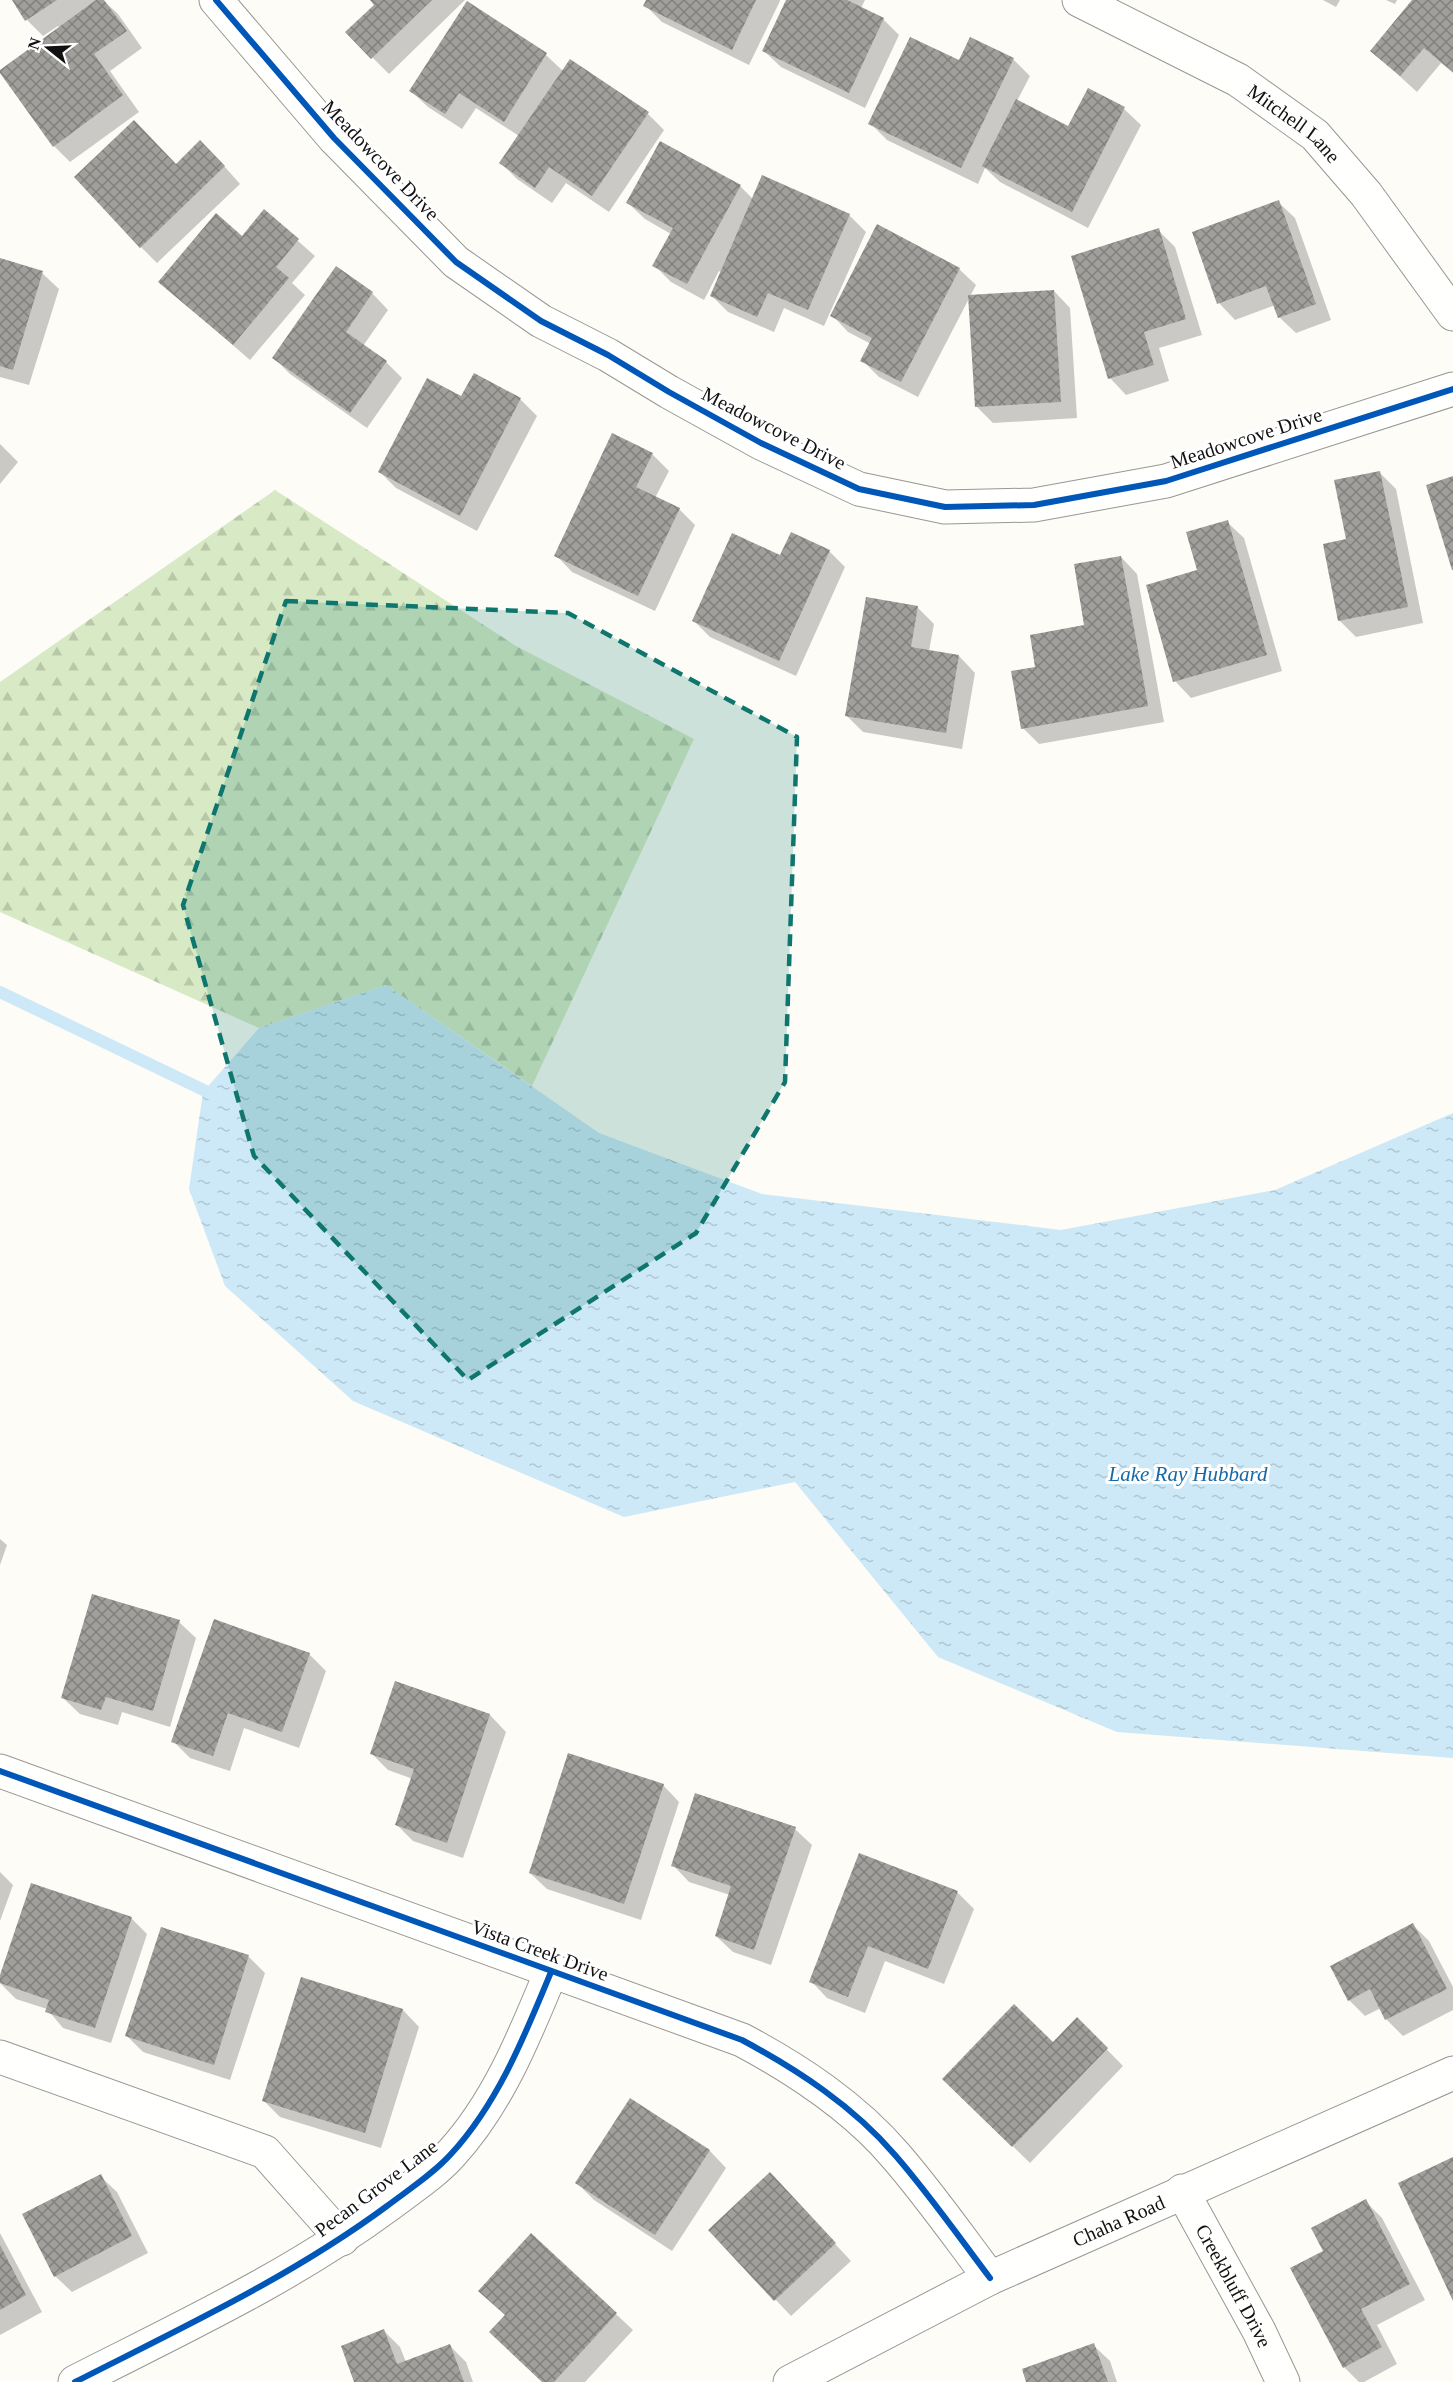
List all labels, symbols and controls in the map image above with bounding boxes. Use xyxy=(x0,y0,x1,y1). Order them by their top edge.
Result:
north arrow xyxy=(18,18,78,78)
text: N xyxy=(24,35,44,52)
street label: Mitchell Lane xyxy=(1243,80,1345,167)
street label: Meadowcove Drive xyxy=(318,95,444,225)
street label: Meadowcove Drive xyxy=(698,382,850,474)
street label: Meadowcove Drive xyxy=(1167,403,1325,473)
water label: Lake Ray Hubbard xyxy=(1107,1462,1268,1486)
street label: Vista Creek Drive xyxy=(468,1915,612,1985)
street label: Pecan Grove Lane xyxy=(310,2135,442,2241)
street label: Chaha Road xyxy=(1069,2191,1168,2251)
street label: Creekbluff Drive xyxy=(1191,2220,1276,2351)

